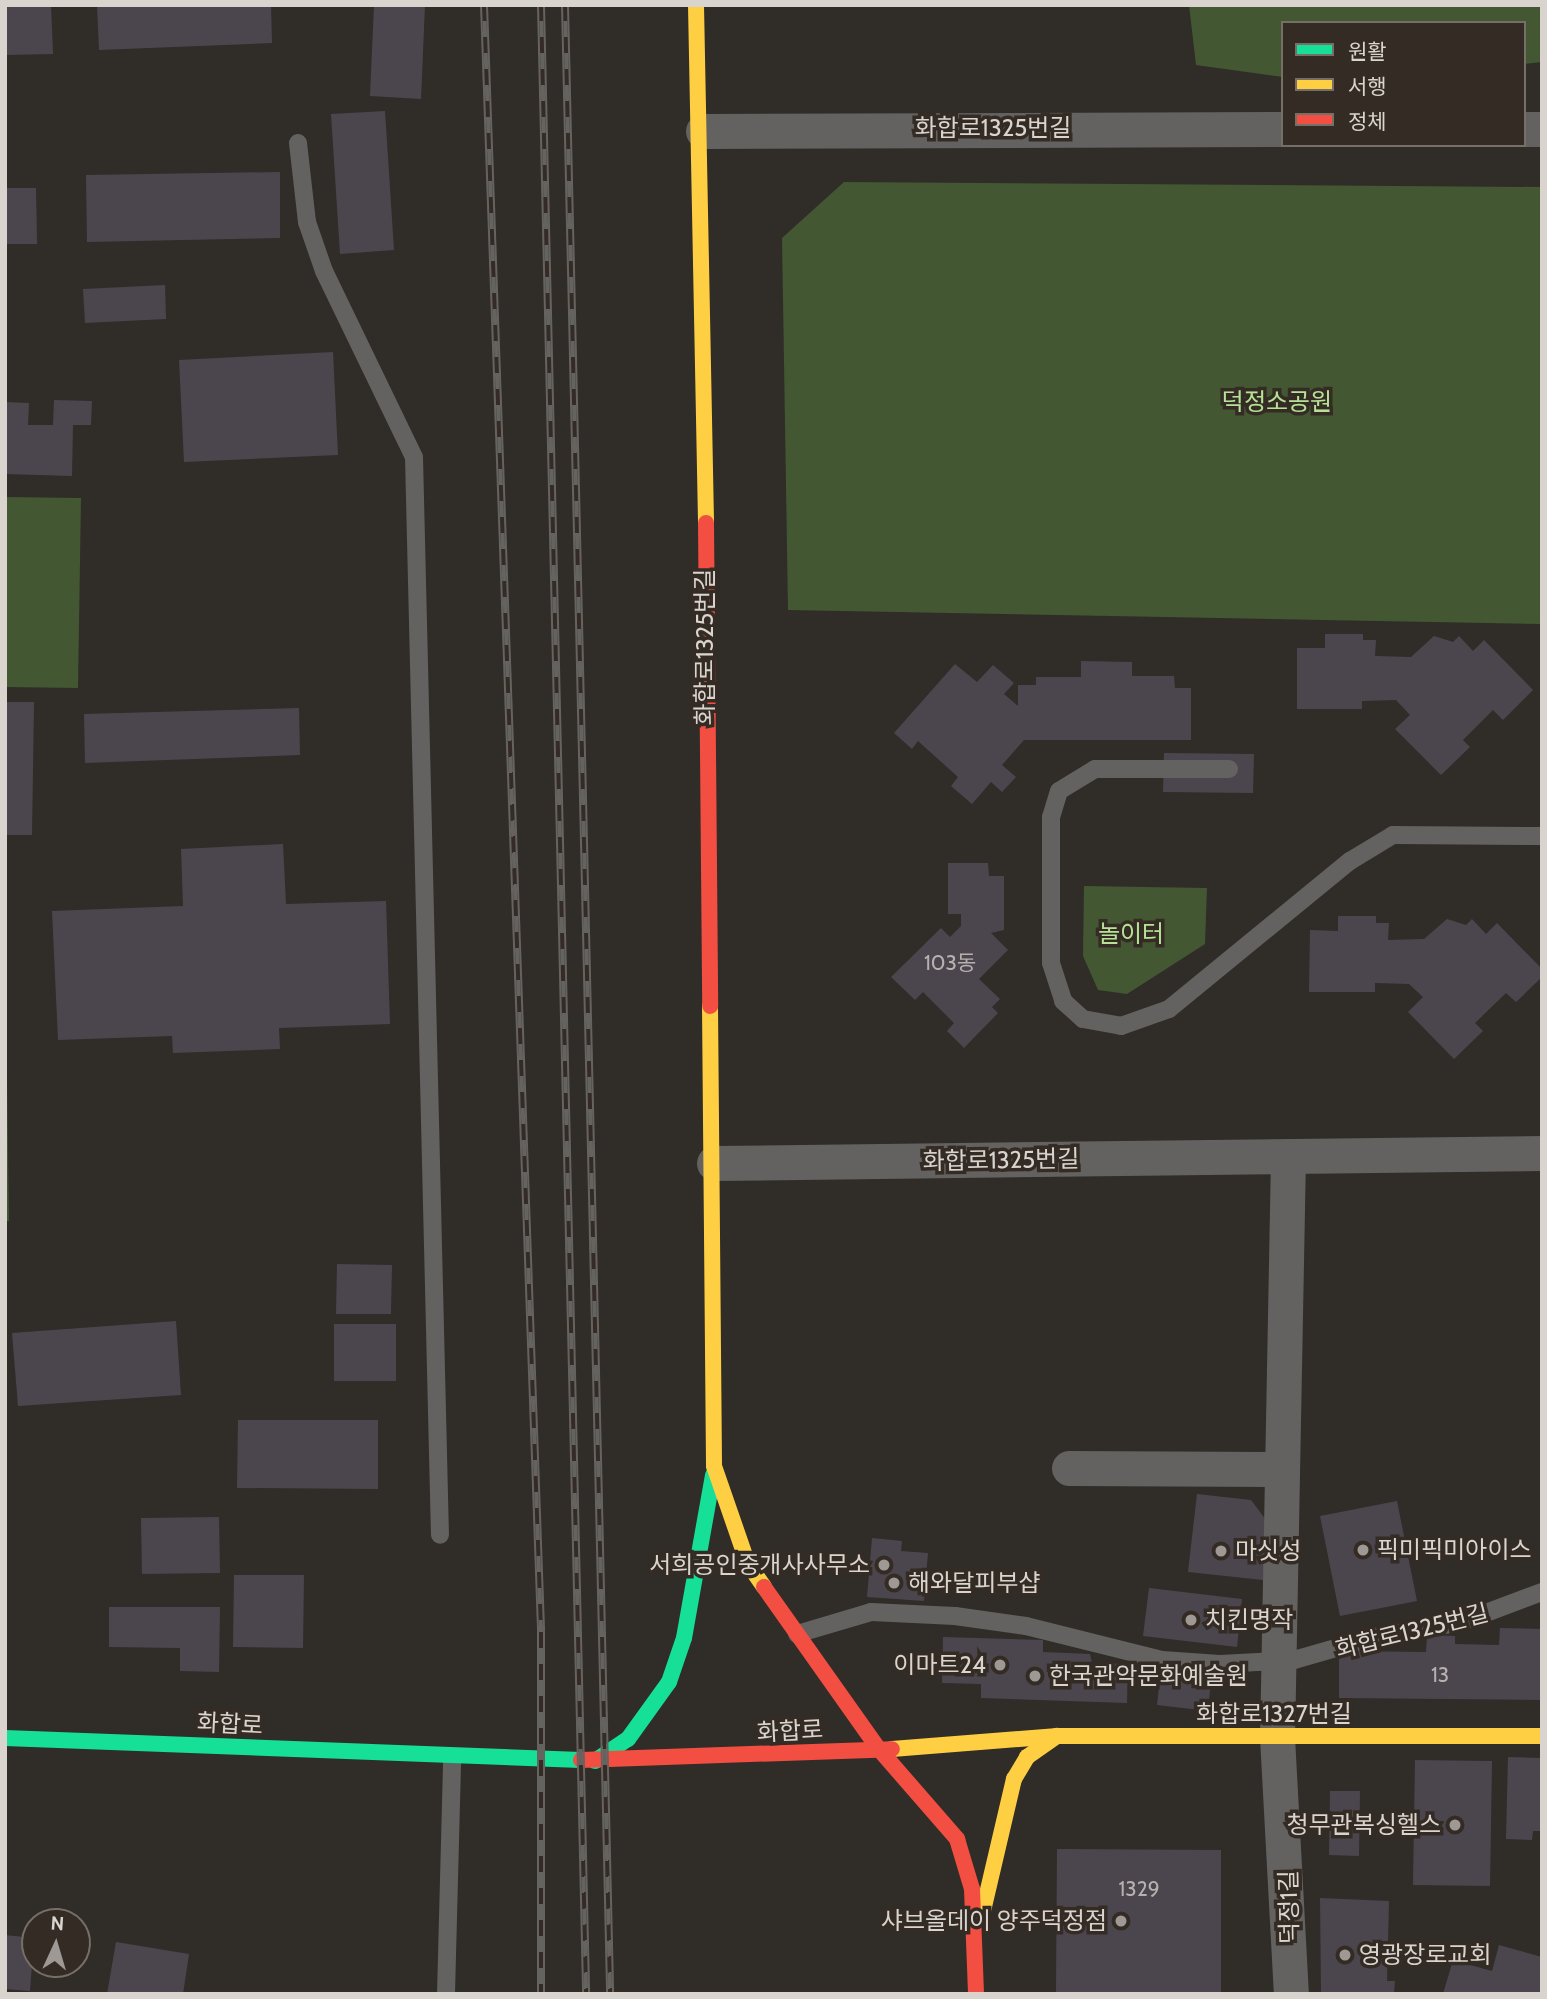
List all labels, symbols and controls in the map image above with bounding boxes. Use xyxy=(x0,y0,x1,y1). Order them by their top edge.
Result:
legend xyxy=(1281,21,1526,147)
text: 원활 xyxy=(1348,39,1387,64)
text: 서행 xyxy=(1348,74,1387,99)
text: 정체 xyxy=(1348,109,1387,134)
street label: 화합로1325번길 xyxy=(915,114,1071,142)
park label: 덕정소공원 xyxy=(1222,388,1332,416)
street label: 화합로1325번길 xyxy=(691,569,719,725)
park label: 놀이터 xyxy=(1098,920,1164,948)
house number: 103동 xyxy=(924,950,976,976)
street label: 화합로1325번길 xyxy=(922,1144,1080,1176)
place label: 픽미픽미아이스 xyxy=(1377,1536,1532,1564)
place label: 마싯성 xyxy=(1235,1537,1301,1565)
marker: 픽미픽미아이스 xyxy=(1355,1542,1371,1558)
marker: 마싯성 xyxy=(1213,1543,1229,1559)
place label: 서희공인중개사사무소 xyxy=(649,1551,870,1579)
marker: 서희공인중개사사무소 xyxy=(876,1557,892,1573)
place label: 해와달피부샵 xyxy=(908,1569,1040,1597)
marker: 해와달피부샵 xyxy=(886,1575,902,1591)
street label: 화합로1325번길 xyxy=(1332,1598,1492,1664)
place label: 치킨명작 xyxy=(1205,1606,1293,1634)
marker: 치킨명작 xyxy=(1183,1612,1199,1628)
place label: 이마트24 xyxy=(893,1651,986,1679)
marker: 이마트24 xyxy=(992,1657,1008,1673)
place label: 한국관악문화예술원 xyxy=(1049,1662,1248,1690)
house number: 13 xyxy=(1431,1662,1449,1688)
marker: 한국관악문화예술원 xyxy=(1027,1668,1043,1684)
street label: 화합로1327번길 xyxy=(1196,1700,1352,1728)
street label: 화합로 xyxy=(196,1708,264,1740)
street label: 화합로 xyxy=(756,1715,824,1747)
place label: 청무관복싱헬스 xyxy=(1286,1811,1441,1839)
marker: 청무관복싱헬스 xyxy=(1447,1817,1463,1833)
street label: 덕정1길 xyxy=(1274,1870,1304,1944)
house number: 1329 xyxy=(1118,1876,1160,1902)
place label: 샤브올데이 양주덕정점 xyxy=(881,1907,1107,1935)
north arrow xyxy=(21,1908,91,1978)
text: N xyxy=(50,1912,65,1935)
marker: 샤브올데이 양주덕정점 xyxy=(1113,1913,1129,1929)
place label: 영광장로교회 xyxy=(1359,1941,1491,1969)
marker: 영광장로교회 xyxy=(1337,1947,1353,1963)

